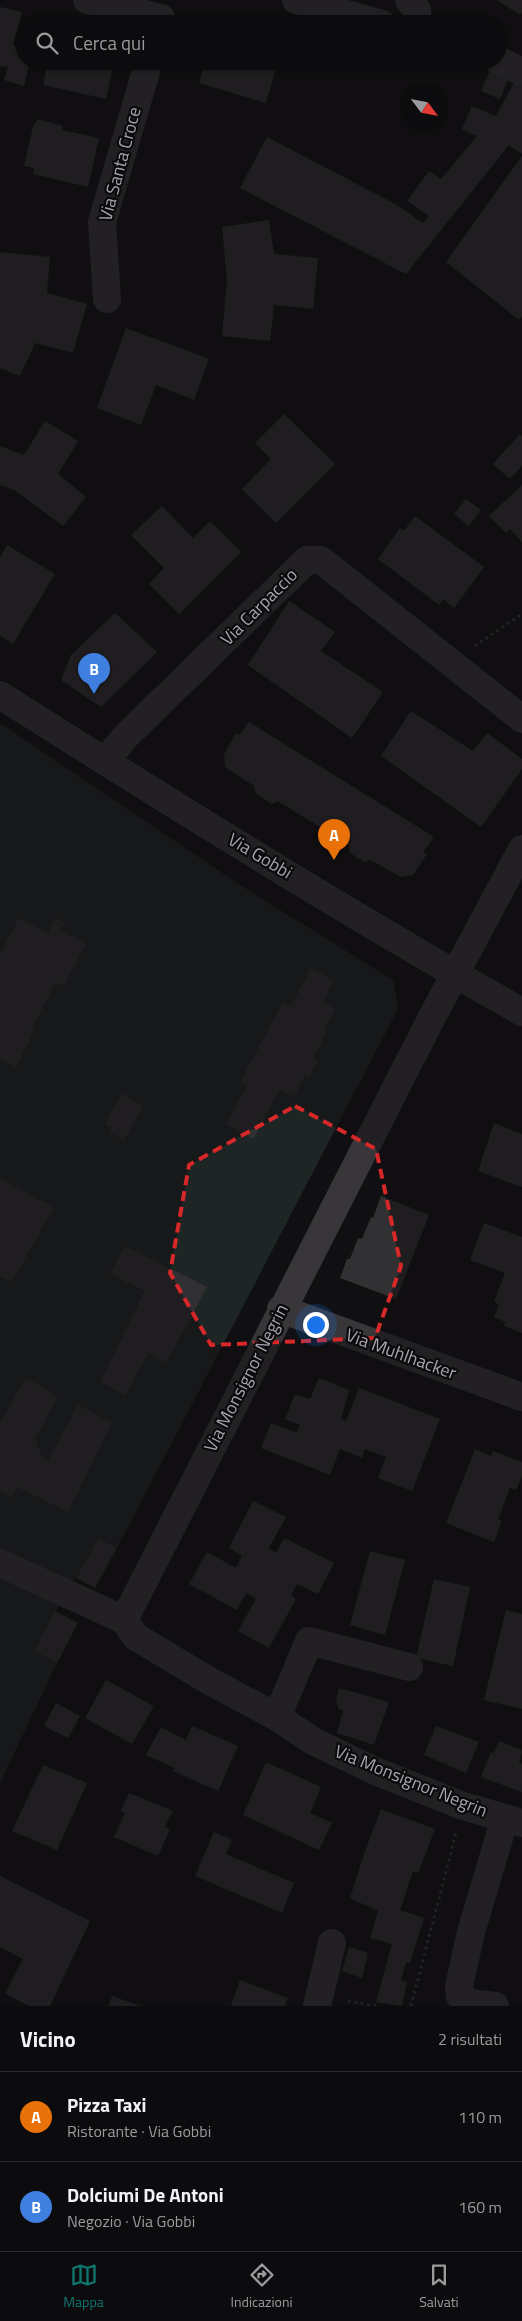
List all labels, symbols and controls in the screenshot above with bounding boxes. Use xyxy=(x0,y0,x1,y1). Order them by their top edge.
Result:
search box xyxy=(15,15,507,70)
text: Cerca qui xyxy=(73,28,145,57)
icon: search xyxy=(33,29,61,57)
north arrow xyxy=(402,85,447,130)
street label: Via Santa Croce xyxy=(91,104,148,224)
street label: Via Carpaccio xyxy=(214,562,304,652)
pin: B xyxy=(78,653,110,694)
pin: A xyxy=(318,819,350,860)
street label: Via Gobbi xyxy=(223,826,298,885)
street label: Via Monsignor Negrin xyxy=(197,1299,295,1456)
your location xyxy=(303,1312,329,1338)
street label: Via Muhlhacker xyxy=(342,1321,460,1386)
street label: Via Monsignor Negrin xyxy=(331,1738,492,1824)
text: Vicino xyxy=(20,2023,76,2055)
text: 2 risultati xyxy=(438,2027,502,2051)
text: Pizza Taxi xyxy=(67,2090,146,2119)
text: A xyxy=(31,2105,41,2129)
text: 110 m xyxy=(458,2105,502,2129)
text: Ristorante · Via Gobbi xyxy=(67,2119,211,2143)
text: Dolciumi De Antoni xyxy=(67,2180,224,2209)
text: B xyxy=(31,2195,41,2219)
text: 160 m xyxy=(458,2195,502,2219)
text: Negozio · Via Gobbi xyxy=(67,2209,195,2233)
tab: Mappa xyxy=(63,2261,104,2312)
tab: Indicazioni xyxy=(231,2261,293,2312)
tab: Salvati xyxy=(419,2261,459,2312)

